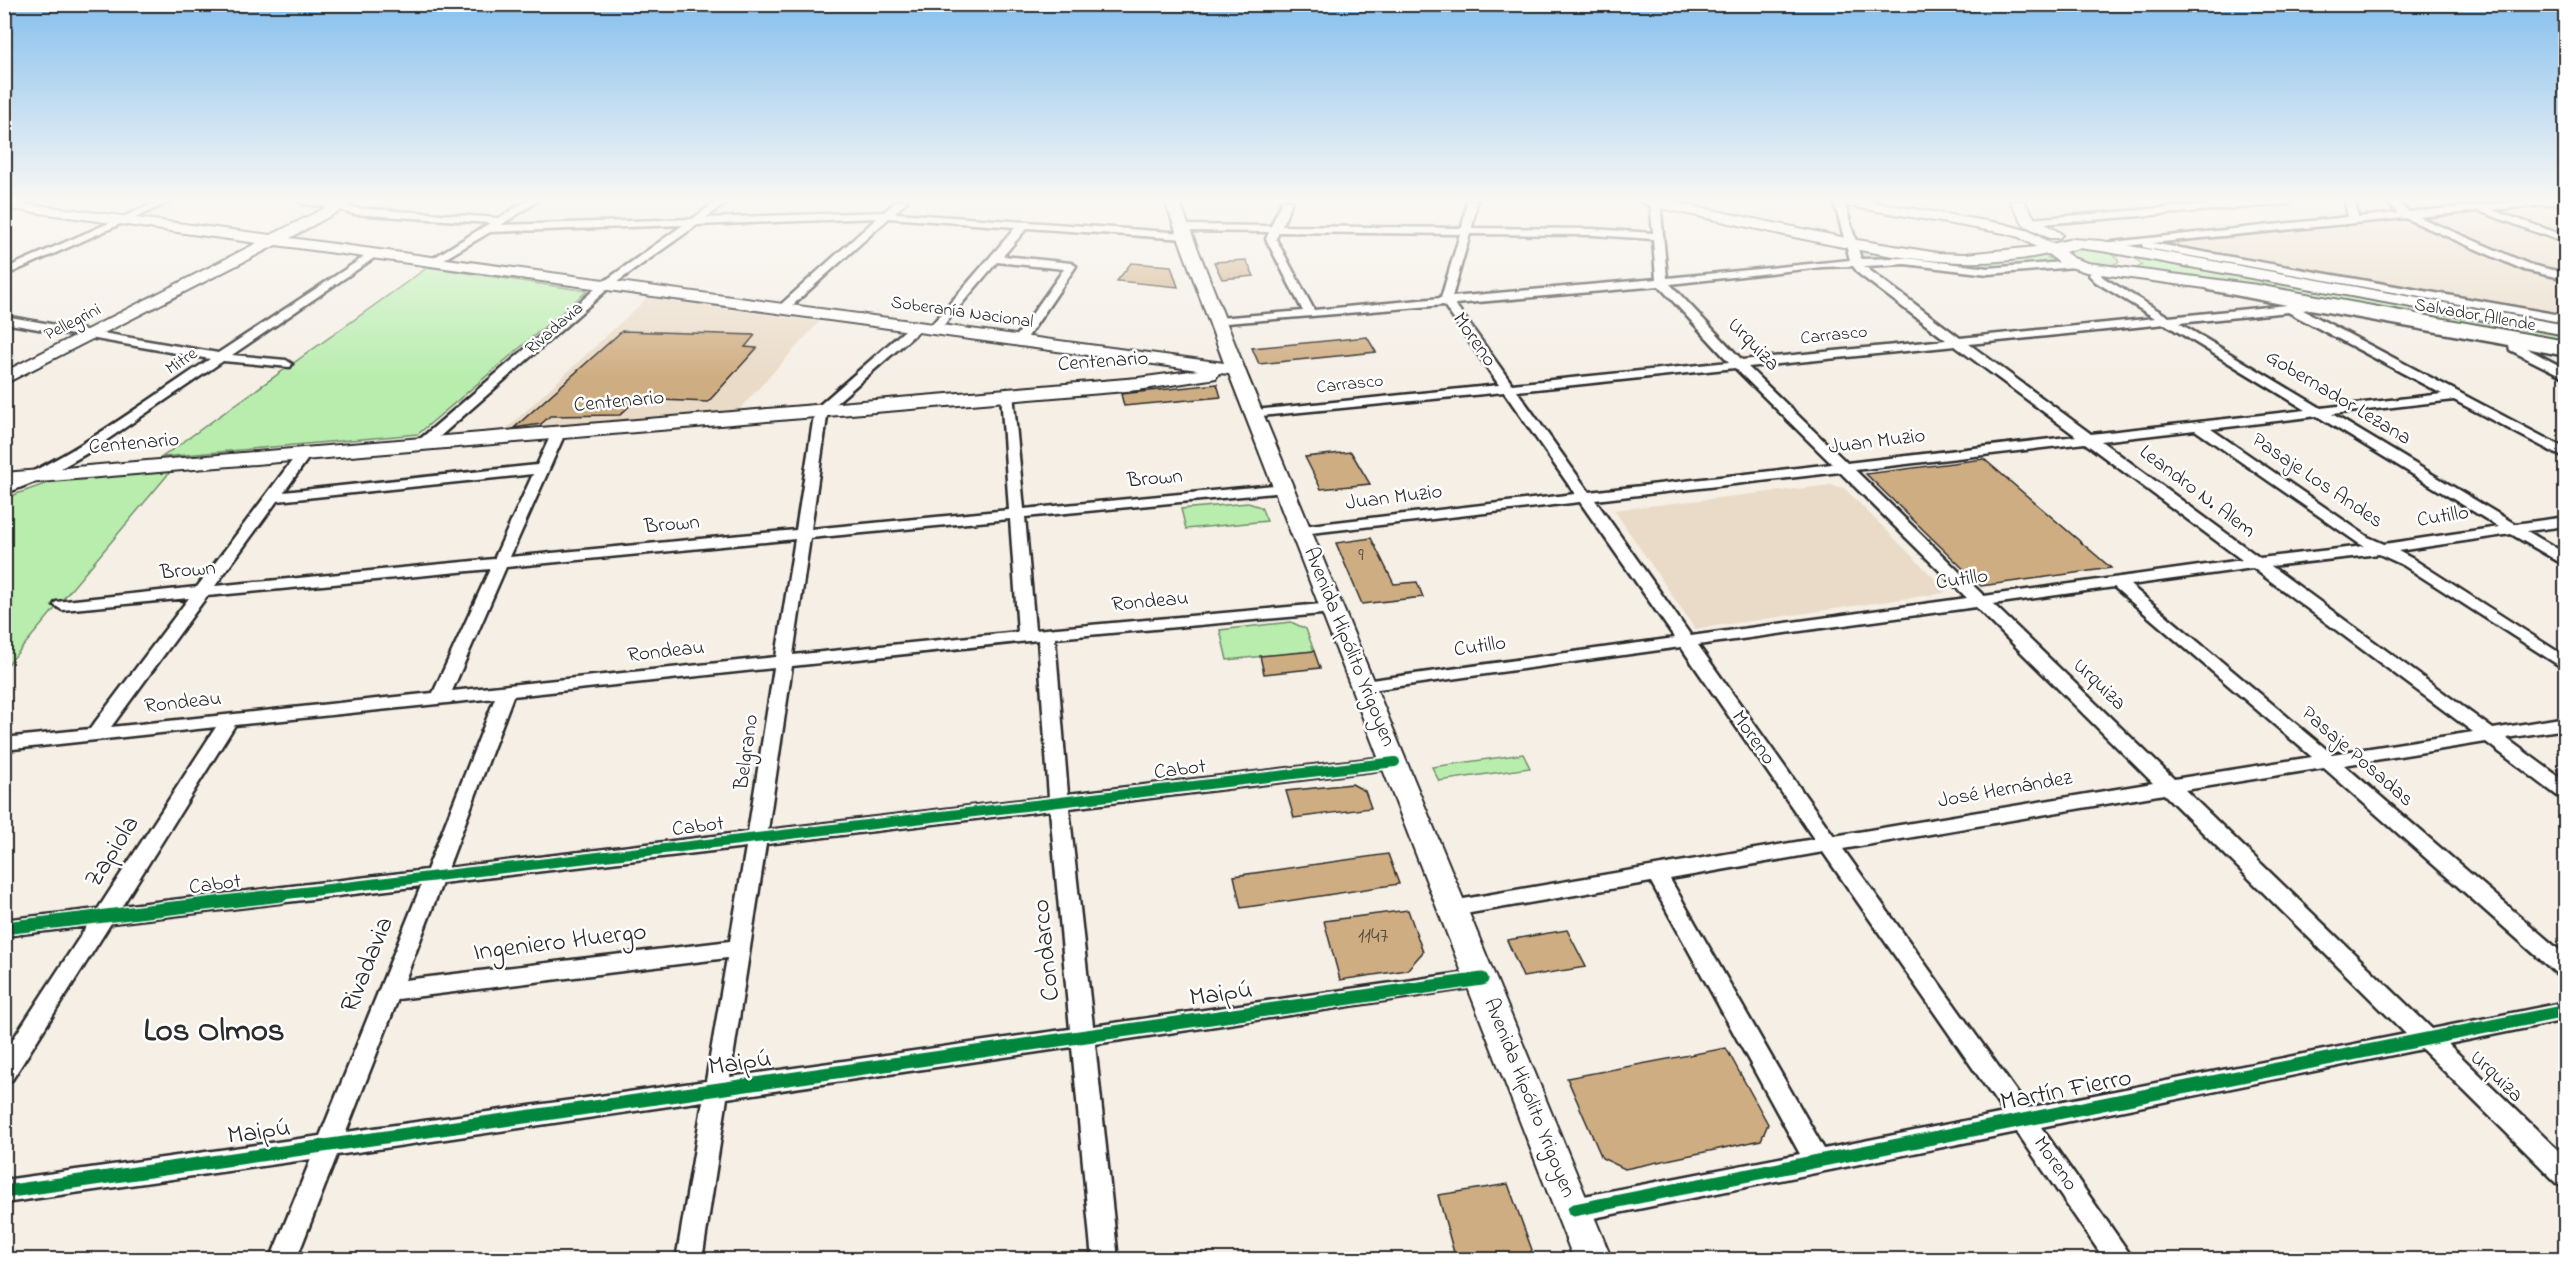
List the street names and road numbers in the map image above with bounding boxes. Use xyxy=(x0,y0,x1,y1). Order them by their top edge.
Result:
street label: Soberanía Nacional xyxy=(889,290,1035,336)
street label: Salvador Allende xyxy=(2412,293,2539,340)
street label: Rivadavia xyxy=(520,296,590,362)
street label: Pellegrini xyxy=(40,298,106,349)
street label: Moreno xyxy=(1444,306,1504,374)
street label: Urquiza xyxy=(1720,311,1786,379)
street label: Carrasco xyxy=(1799,320,1869,352)
street label: Mitre xyxy=(161,341,204,382)
street label: Gobernador Lezana xyxy=(2259,342,2417,454)
street label: Centenario xyxy=(1057,344,1149,380)
street label: Carrasco xyxy=(1315,369,1385,401)
street label: Centenario xyxy=(573,383,666,421)
street label: Juan Muzio xyxy=(1827,421,1927,463)
street label: Centenario xyxy=(88,425,181,463)
street label: Pasaje Los Andes xyxy=(2245,426,2389,536)
street label: Leandro N. Alem xyxy=(2132,438,2262,546)
street label: Brown xyxy=(1125,462,1184,496)
street label: Juan Muzio xyxy=(1344,477,1444,519)
street label: Cutillo xyxy=(2415,498,2471,536)
street label: Brown xyxy=(642,508,701,542)
street label: Avenida Hipólito Yrigoyen xyxy=(1293,543,1403,752)
street label: Brown xyxy=(158,554,217,588)
street label: Cutillo xyxy=(1934,561,1990,598)
street label: Rondeau xyxy=(1110,584,1190,620)
street label: Cutillo xyxy=(1452,628,1508,665)
street label: Rondeau xyxy=(626,633,706,671)
street label: Urquiza xyxy=(2065,652,2133,718)
street label: Rondeau xyxy=(143,684,223,722)
street label: Pasaje Posadas xyxy=(2294,699,2420,815)
street label: Moreno xyxy=(1723,704,1783,772)
street label: Belgrano xyxy=(727,712,769,793)
street label: Cabot xyxy=(1152,752,1208,788)
street label: José Hernández xyxy=(1935,763,2075,817)
street label: Zapiola xyxy=(76,809,150,895)
street label: Cabot xyxy=(670,809,726,845)
street label: Cabot xyxy=(187,867,243,903)
street label: Condarco xyxy=(1023,897,1071,1003)
street label: Rivadavia xyxy=(332,911,404,1019)
street label: Ingeniero Huergo xyxy=(471,914,649,972)
street label: Maipú xyxy=(1187,972,1255,1018)
street label: Avenida Hipólito Yrigoyen xyxy=(1473,994,1583,1203)
street label: Maipú xyxy=(706,1041,774,1087)
street label: Urquiza xyxy=(2462,1044,2530,1110)
street label: Martín Fierro xyxy=(1997,1060,2135,1122)
street label: Maipú xyxy=(225,1110,293,1156)
street label: Moreno xyxy=(2025,1130,2085,1198)

